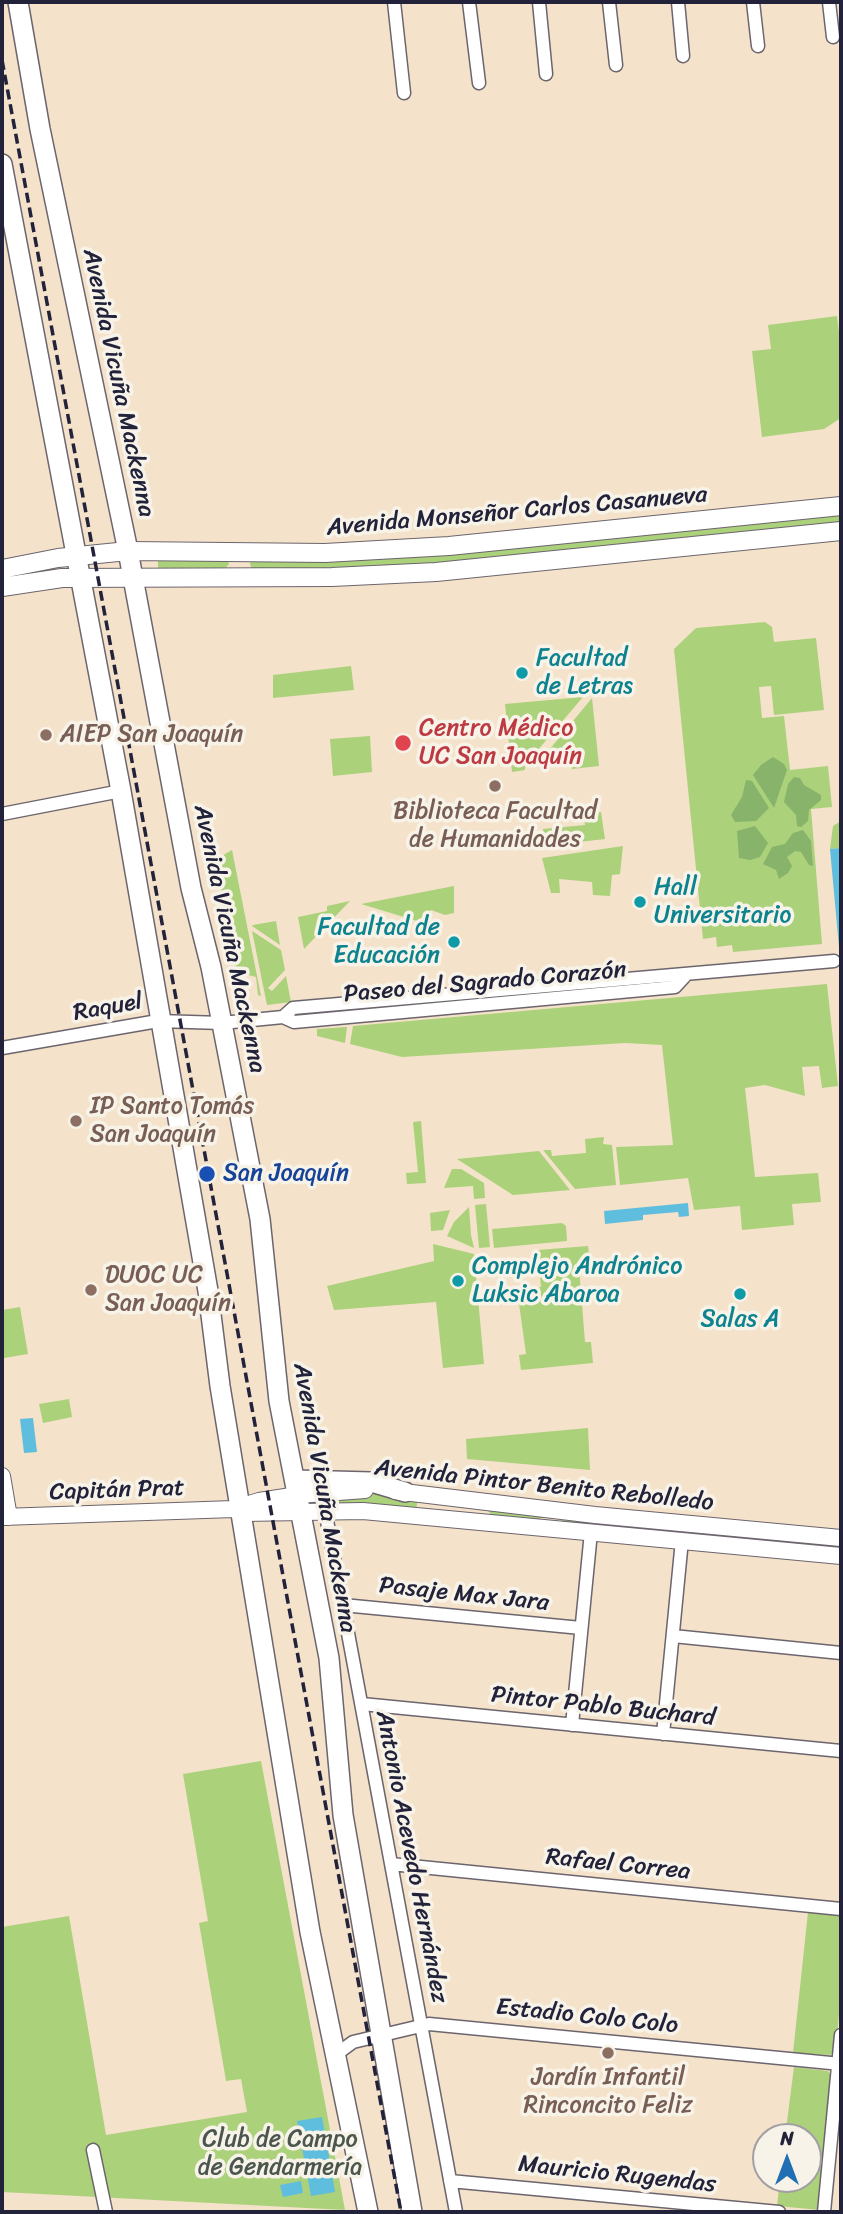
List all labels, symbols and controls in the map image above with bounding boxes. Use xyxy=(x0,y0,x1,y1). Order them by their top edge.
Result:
street label: Avenida Vicuña Mackenna xyxy=(75,246,161,520)
street label: Avenida Monseñor Carlos Casanueva xyxy=(325,481,709,543)
place label: Facultad de Letras xyxy=(536,645,633,701)
marker: Facultad de Letras xyxy=(514,665,530,681)
place label: Centro Médico UC San Joaquín xyxy=(419,715,582,771)
place label: AIEP San Joaquín xyxy=(60,721,243,749)
marker: AIEP San Joaquín xyxy=(38,727,54,743)
marker: Centro Médico UC San Joaquín xyxy=(393,733,413,753)
marker: Biblioteca Facultad de Humanidades xyxy=(487,778,503,794)
place label: Biblioteca Facultad de Humanidades xyxy=(393,798,597,854)
street label: Avenida Vicuña Mackenna xyxy=(186,802,272,1076)
place label: Hall Universitario xyxy=(654,874,791,930)
marker: Hall Universitario xyxy=(632,894,648,910)
place label: Facultad de Educación xyxy=(318,914,440,970)
marker: Facultad de Educación xyxy=(446,934,462,950)
street label: Paseo del Sagrado Corazón xyxy=(342,956,628,1010)
street label: Raquel xyxy=(71,988,145,1028)
place label: IP Santo Tomás San Joaquín xyxy=(90,1093,254,1149)
marker: IP Santo Tomás San Joaquín xyxy=(68,1113,84,1129)
place label: San Joaquín xyxy=(223,1160,349,1188)
marker: San Joaquín xyxy=(197,1164,217,1184)
place label: Complejo Andrónico Luksic Abaroa xyxy=(472,1253,682,1309)
place label: DUOC UC San Joaquín xyxy=(105,1262,231,1318)
marker: Complejo Andrónico Luksic Abaroa xyxy=(450,1273,466,1289)
marker: DUOC UC San Joaquín xyxy=(83,1282,99,1298)
marker: Salas A xyxy=(732,1286,748,1302)
place label: Salas A xyxy=(700,1306,780,1334)
street label: Avenida Vicuña Mackenna xyxy=(286,1361,362,1635)
street label: Avenida Pintor Benito Rebolledo xyxy=(373,1454,715,1518)
street label: Capitán Prat xyxy=(49,1474,185,1508)
street label: Pasaje Max Jara xyxy=(378,1572,550,1618)
street label: Pintor Pablo Buchard xyxy=(490,1681,716,1733)
street label: Antonio Acevedo Hernández xyxy=(369,1708,453,2006)
street label: Rafael Correa xyxy=(544,1843,692,1887)
street label: Estadio Colo Colo xyxy=(495,1993,679,2041)
marker: Jardín Infantil Rinconcito Feliz xyxy=(600,2045,616,2061)
place label: Jardín Infantil Rinconcito Feliz xyxy=(523,2064,693,2120)
text: N xyxy=(780,2122,794,2155)
north arrow xyxy=(752,2123,822,2193)
park label: Club de Campo de Gendarmería xyxy=(198,2126,362,2182)
street label: Mauricio Rugendas xyxy=(517,2150,717,2200)

